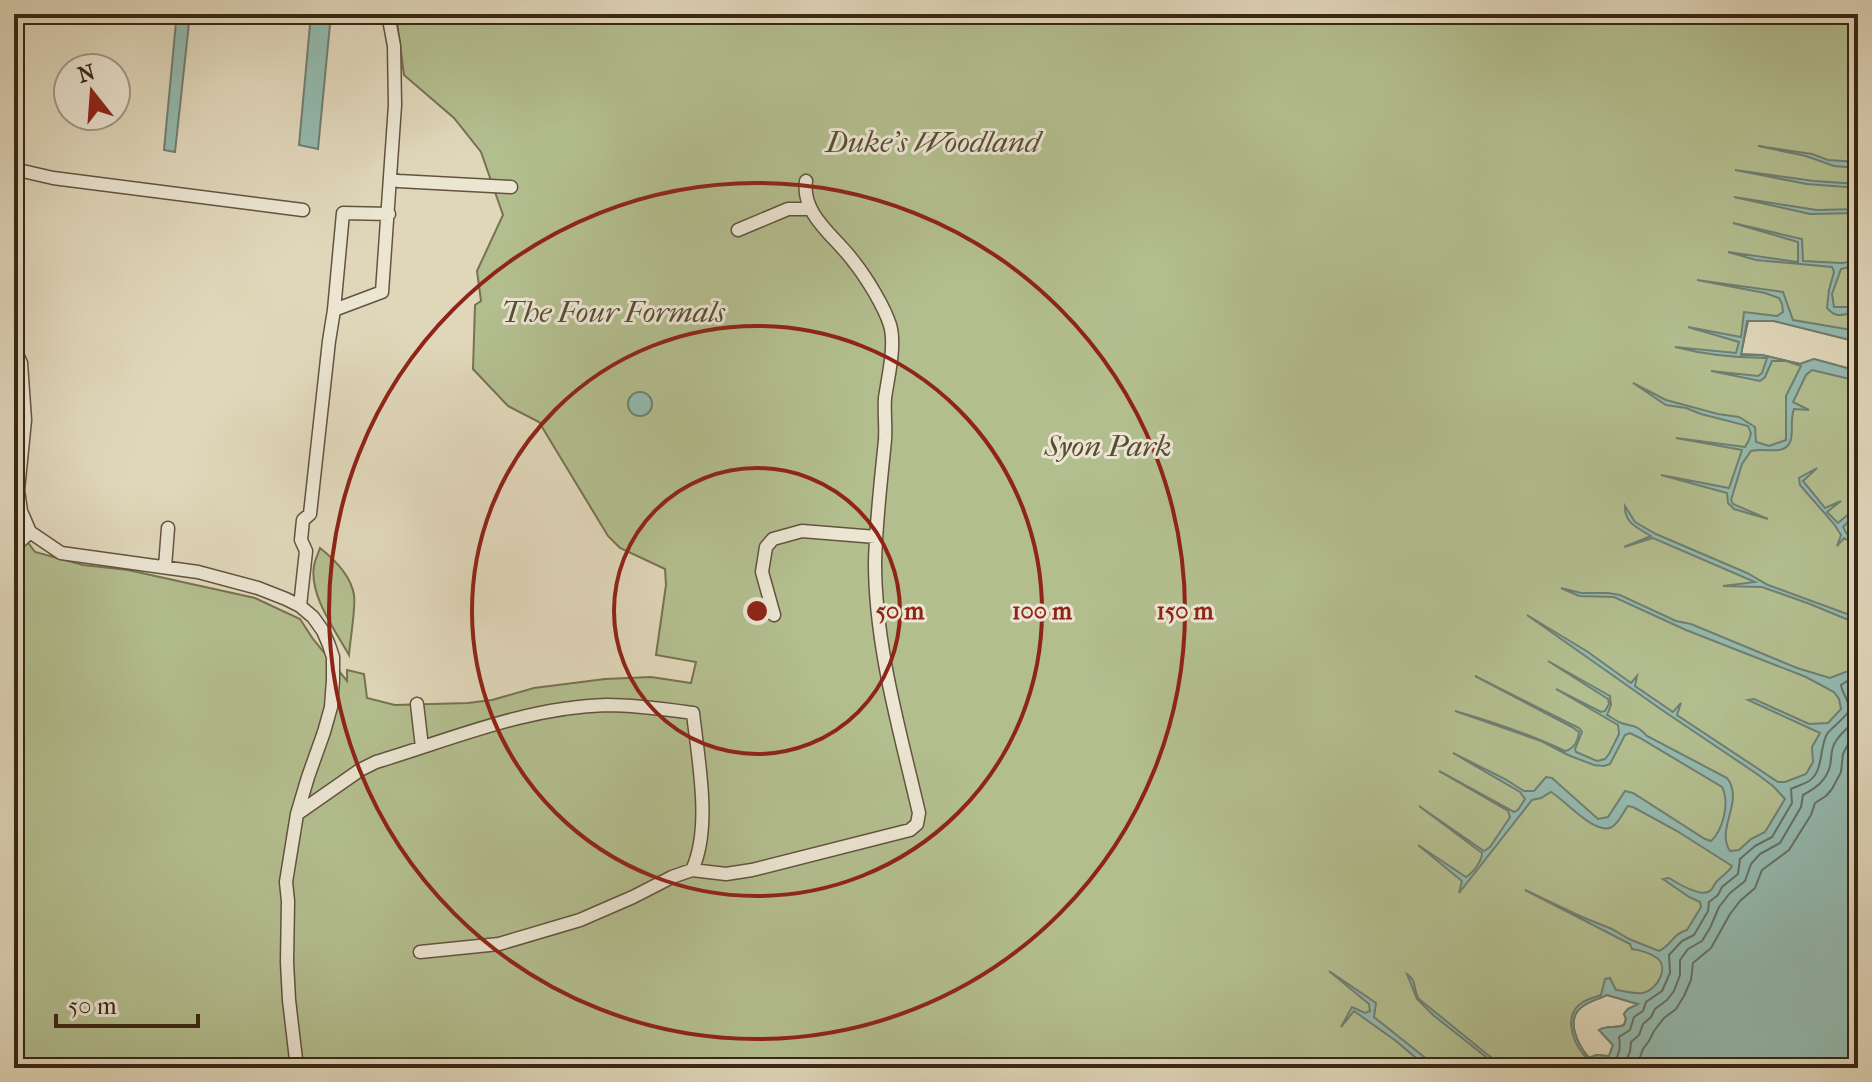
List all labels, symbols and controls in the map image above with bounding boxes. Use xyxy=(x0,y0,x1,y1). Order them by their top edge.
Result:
north arrow xyxy=(52,52,132,132)
text: N xyxy=(75,59,99,89)
park label: Duke's Woodland xyxy=(824,125,1044,160)
park label: The Four Formals xyxy=(501,295,726,330)
park label: Syon Park xyxy=(1043,429,1172,464)
centre of rings xyxy=(743,597,771,625)
text: 50 m xyxy=(876,597,925,625)
text: 100 m xyxy=(1012,597,1073,625)
text: 150 m xyxy=(1156,597,1215,625)
scale bar xyxy=(56,978,198,1028)
text: 50 m xyxy=(68,992,117,1020)

